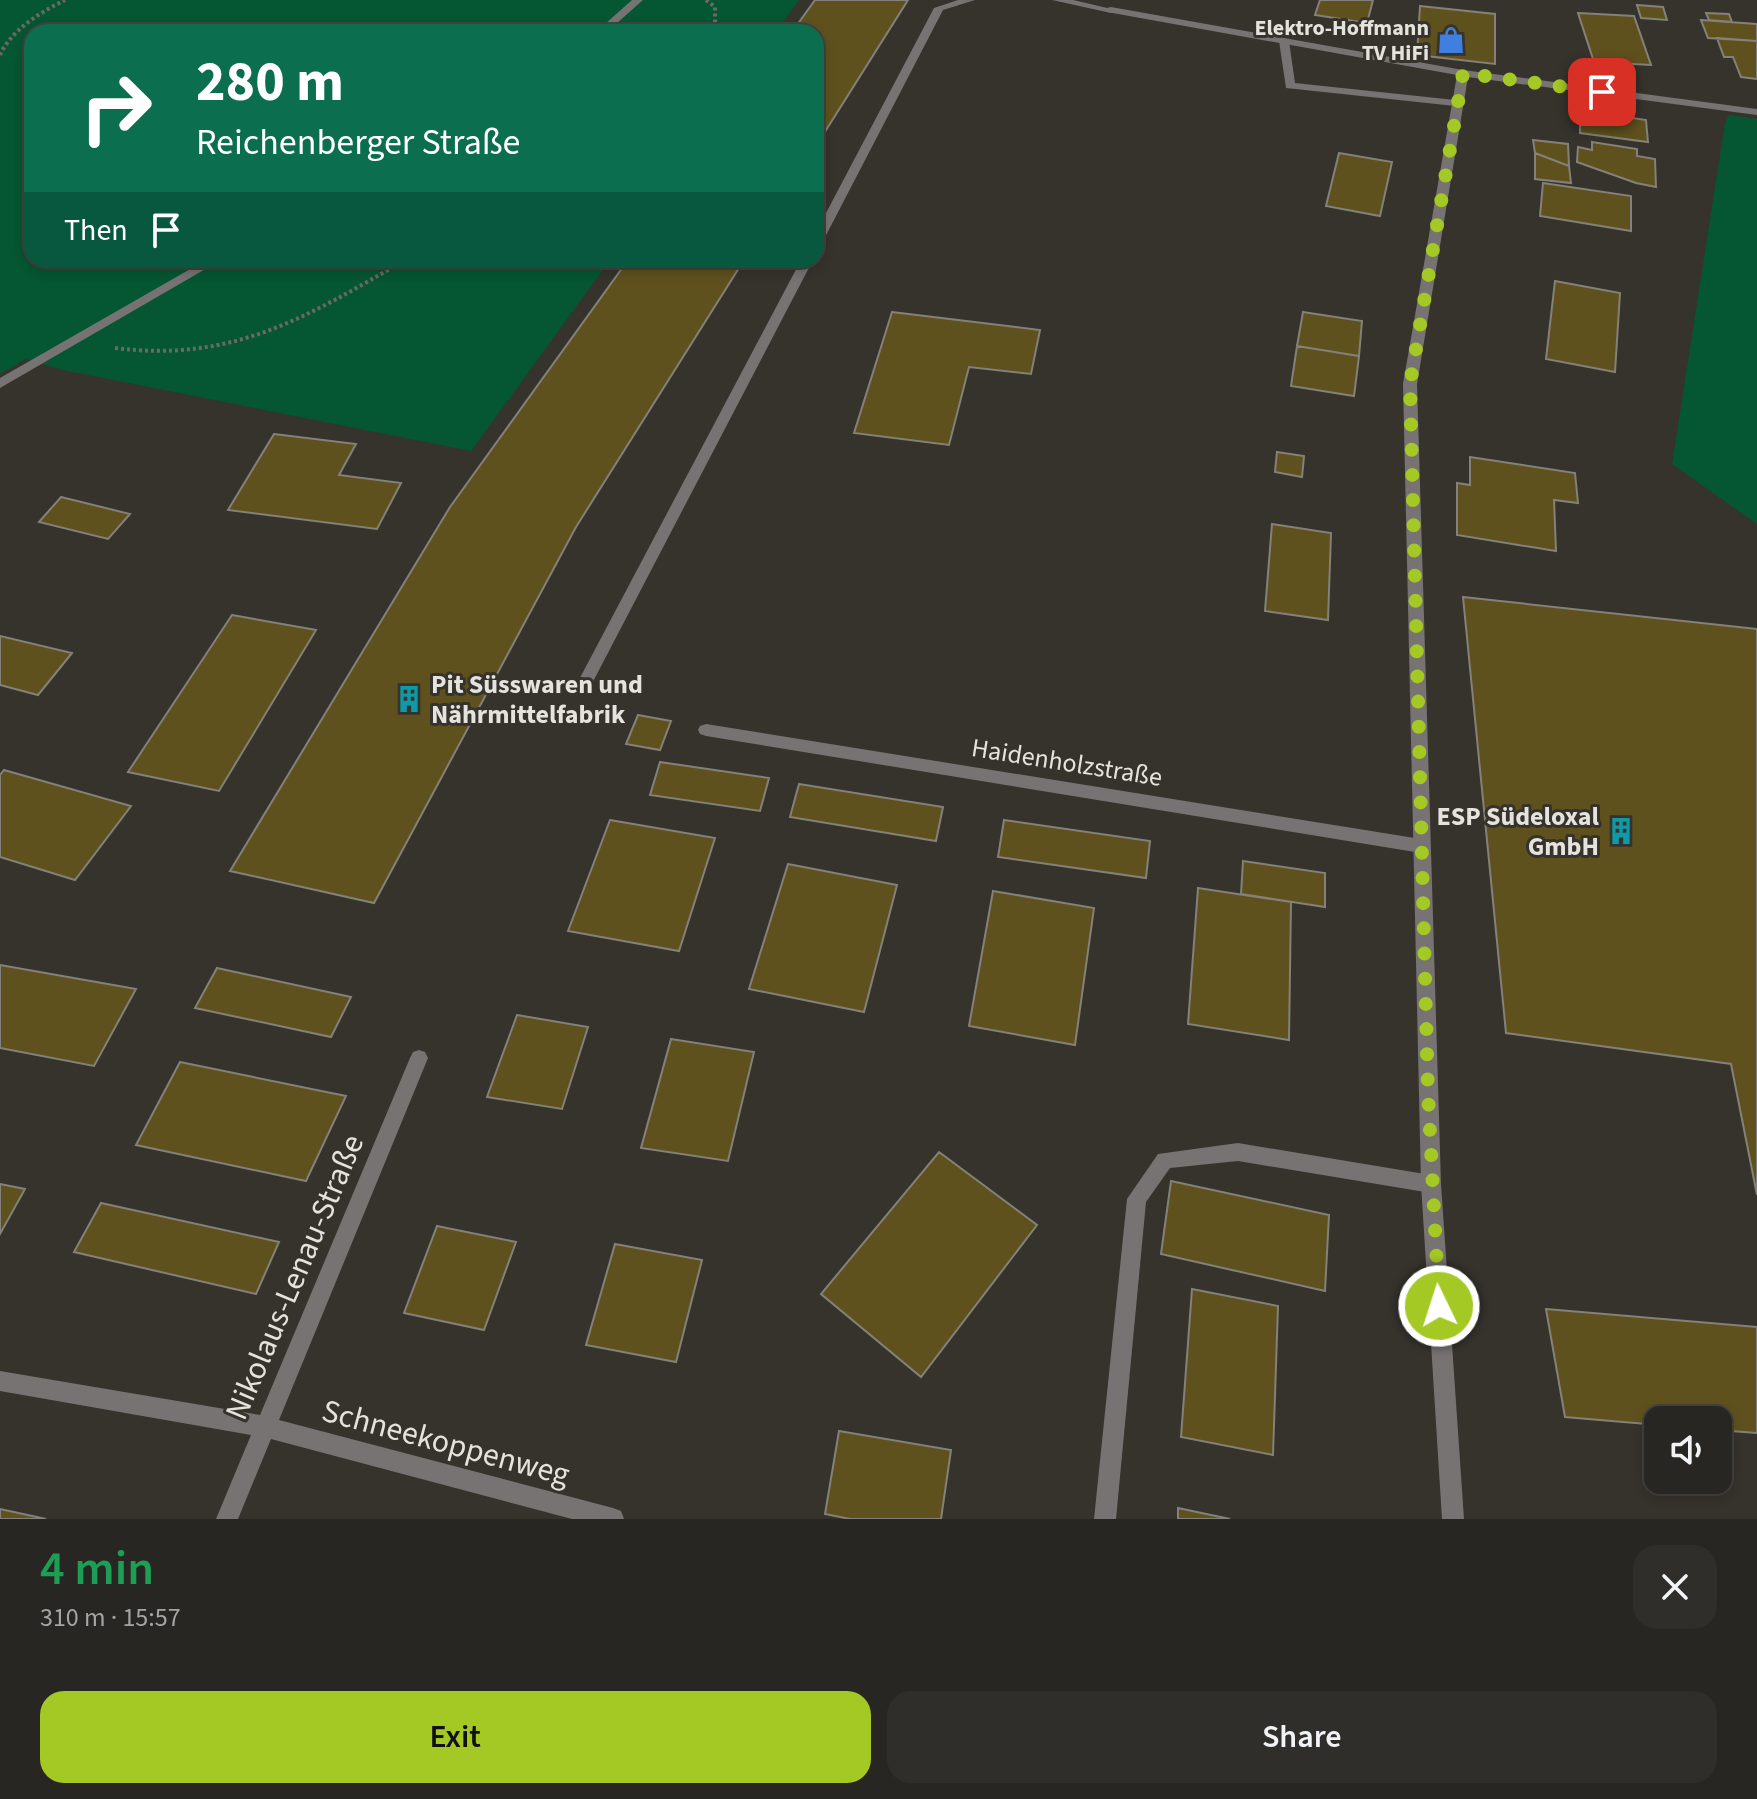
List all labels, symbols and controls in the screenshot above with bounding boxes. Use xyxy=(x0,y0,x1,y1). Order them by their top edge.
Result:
place label: Elektro-Hoffmann TV HiFi xyxy=(1254,12,1429,69)
shop icon: Elektro-Hoffmann TV HiFi xyxy=(1436,25,1466,55)
text: 280 m xyxy=(196,43,344,122)
icon: right xyxy=(64,56,168,160)
pin xyxy=(1568,58,1636,126)
icon: arrive xyxy=(1580,70,1624,114)
text: Reichenberger Straße xyxy=(196,117,520,168)
icon: arrive xyxy=(144,208,188,252)
text: Then xyxy=(64,209,128,252)
place label: Pit Süsswaren und Nährmittelfabrik xyxy=(431,666,643,733)
building icon: Pit Süsswaren und Nährmittelfabrik xyxy=(394,684,424,714)
street label: Haidenholzstraße xyxy=(969,729,1165,796)
place label: ESP Südeloxal GmbH xyxy=(1437,798,1600,865)
building icon: ESP Südeloxal GmbH xyxy=(1606,816,1636,846)
street label: Nikolaus-Lenau-Straße xyxy=(214,1128,376,1427)
position arrow xyxy=(1397,1264,1481,1348)
street label: Schneekoppenweg xyxy=(317,1388,575,1498)
map controls xyxy=(1644,1406,1732,1494)
button: sound xyxy=(1644,1406,1732,1494)
text: 4 min xyxy=(40,1535,154,1603)
button: close xyxy=(1633,1545,1717,1629)
text: 310 m · 15:57 xyxy=(40,1599,181,1636)
button: Exit xyxy=(40,1691,871,1783)
button: Share xyxy=(887,1691,1717,1783)

